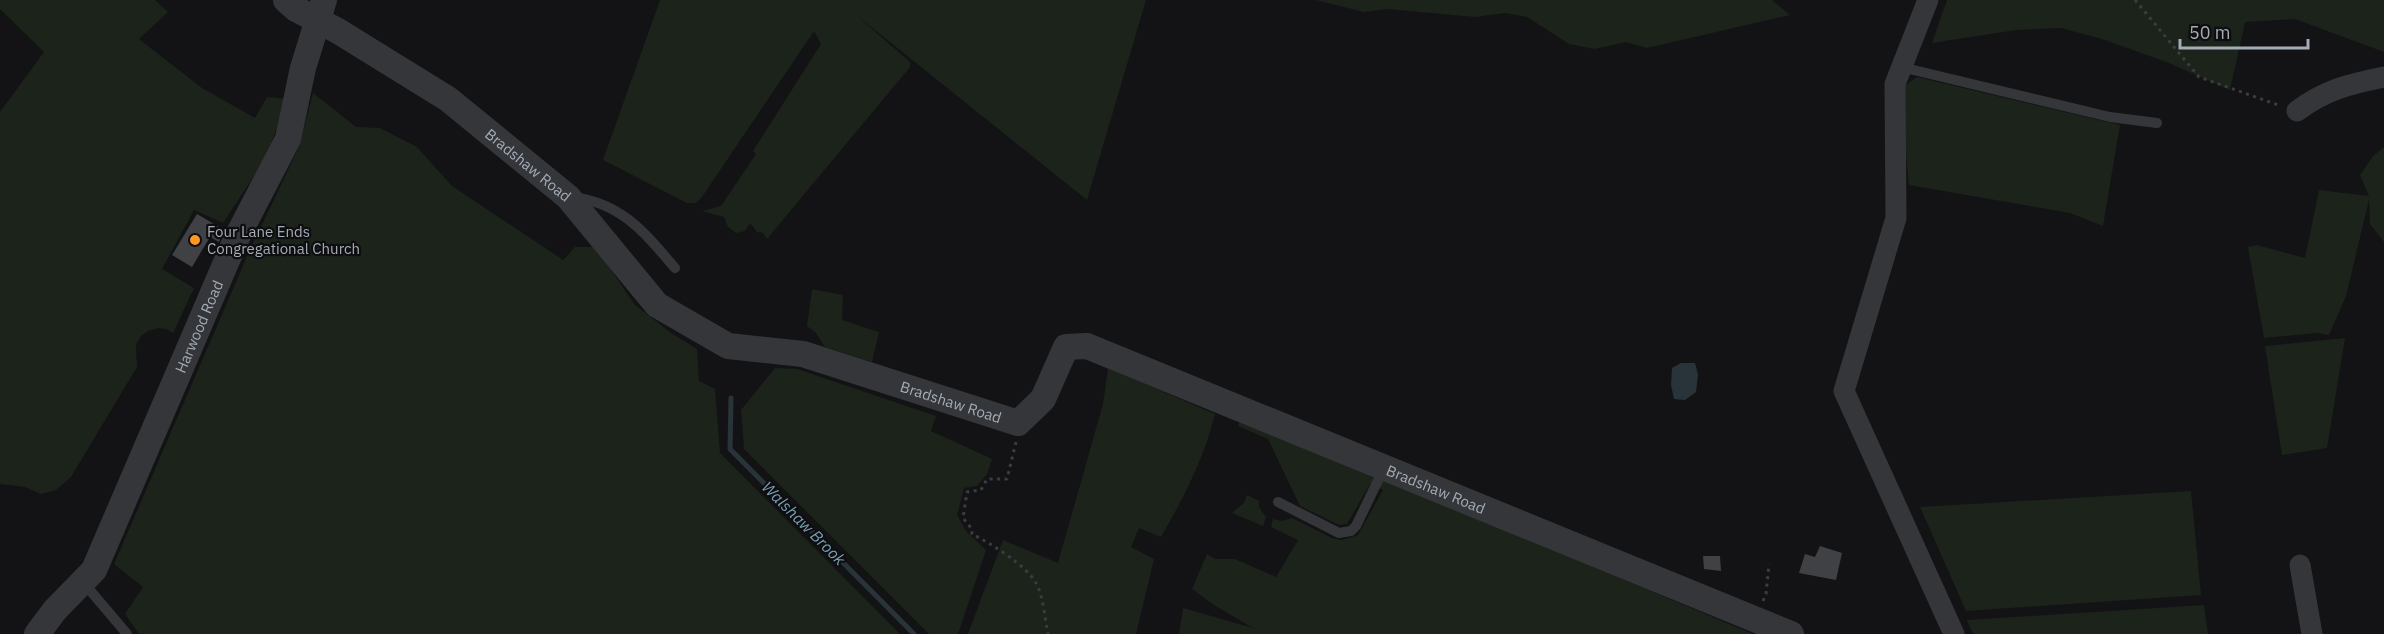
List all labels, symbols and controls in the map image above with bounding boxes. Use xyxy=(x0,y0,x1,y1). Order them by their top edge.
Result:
scale bar xyxy=(2180,12,2308,50)
text: 50 m xyxy=(2189,21,2231,44)
street label: Bradshaw Road xyxy=(482,124,575,205)
place label: Four Lane Ends Congregational Church xyxy=(207,222,360,258)
marker: Four Lane Ends Congregational Church xyxy=(188,233,202,247)
street label: Harwood Road xyxy=(170,277,227,376)
street label: Bradshaw Road xyxy=(898,376,1004,427)
street label: Bradshaw Road xyxy=(1384,460,1488,518)
water label: Walshaw Brook xyxy=(758,477,851,570)

